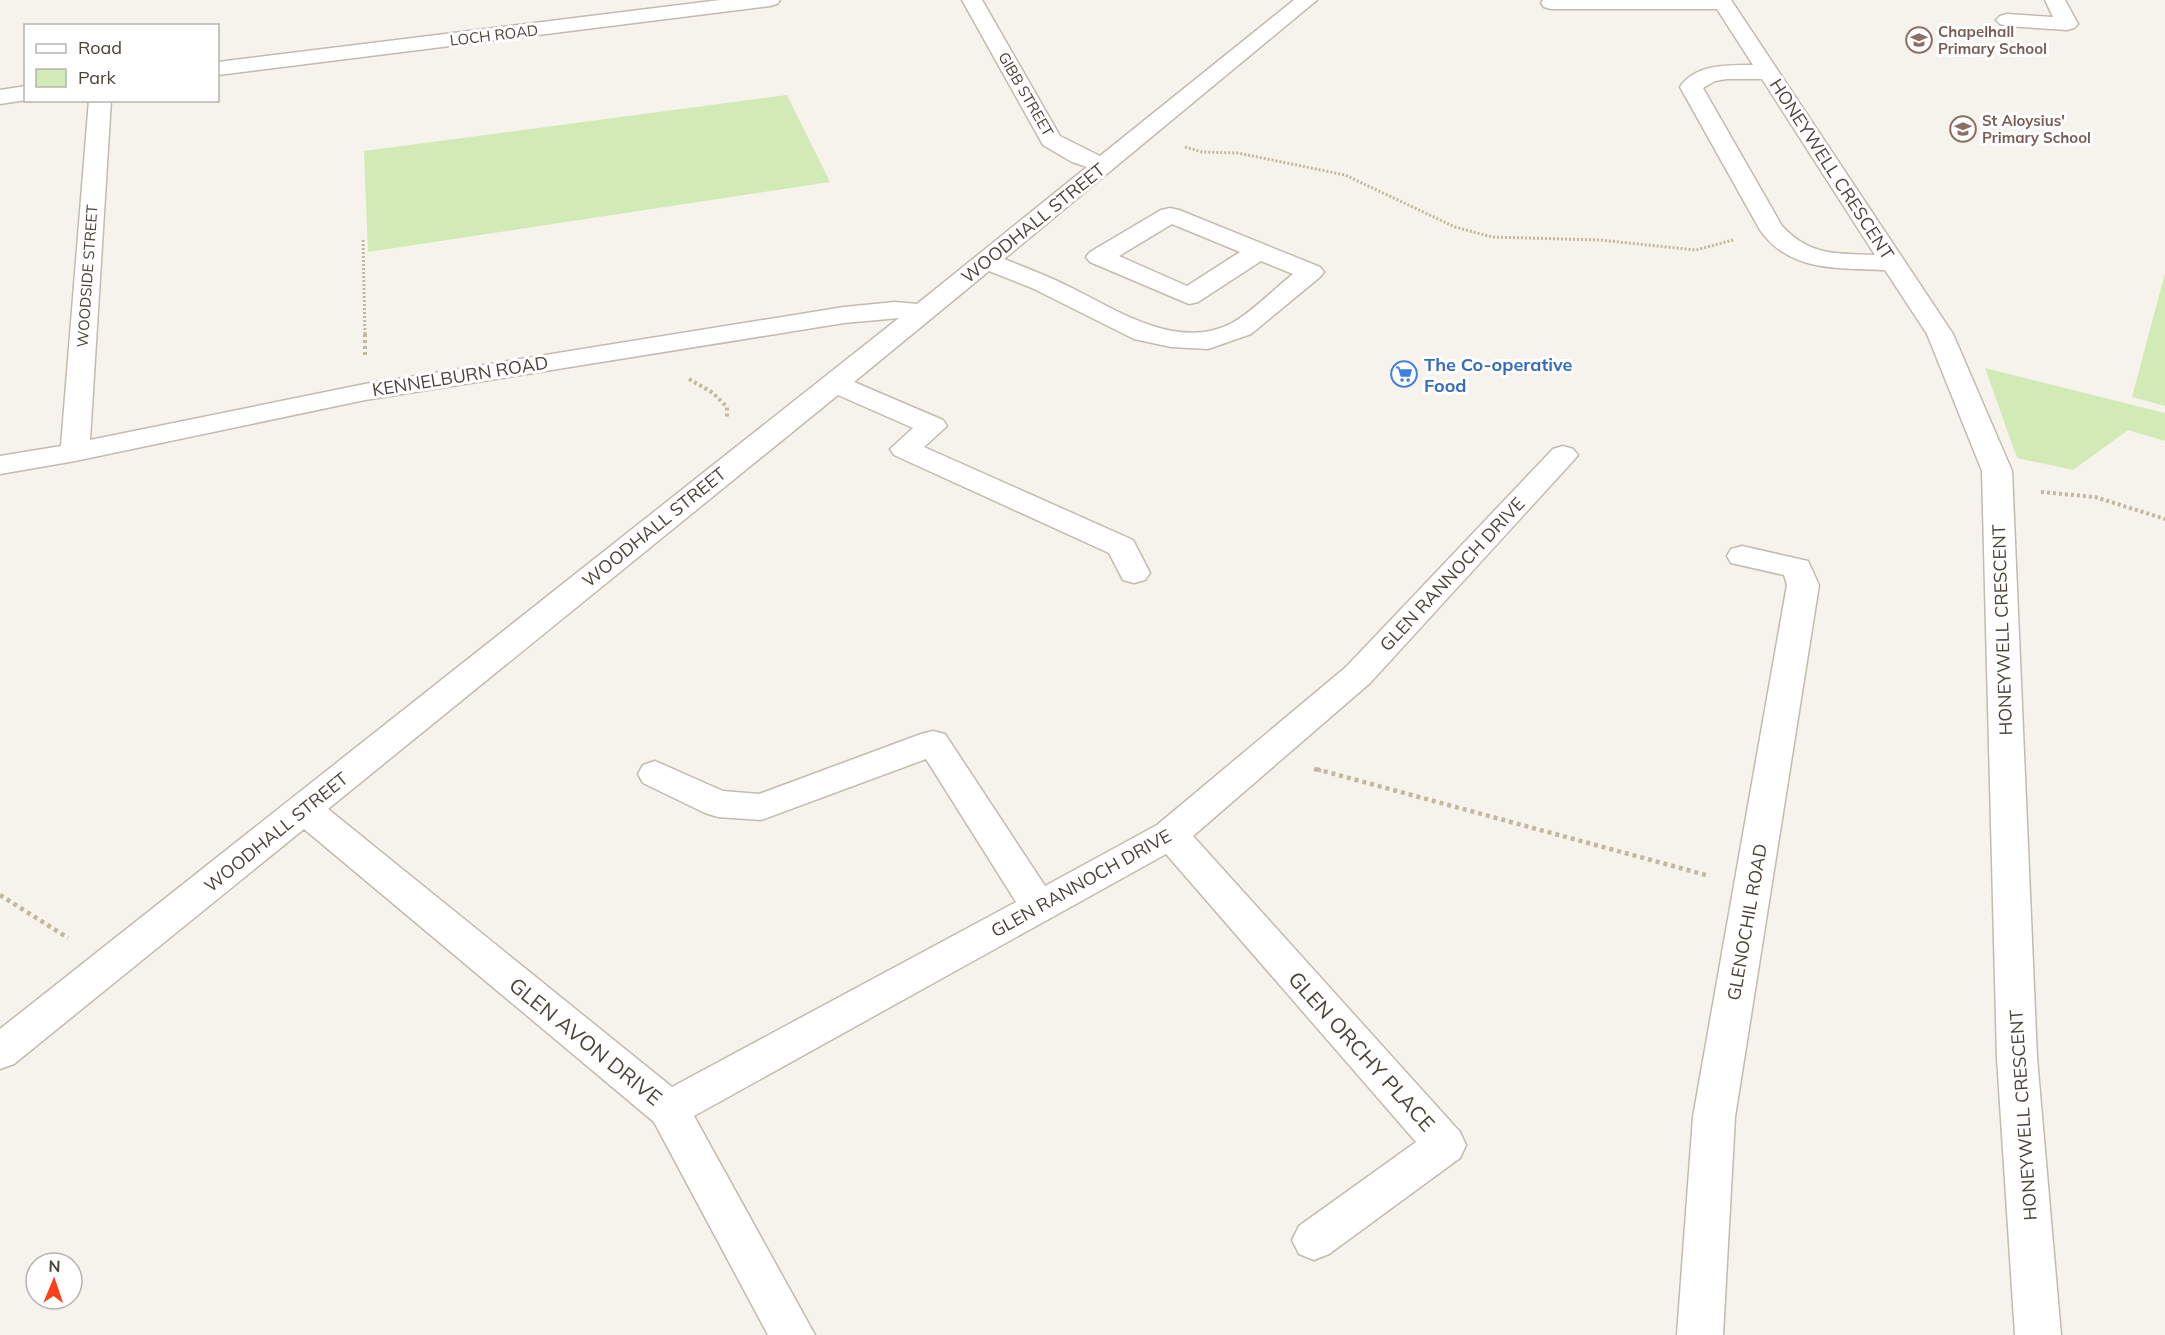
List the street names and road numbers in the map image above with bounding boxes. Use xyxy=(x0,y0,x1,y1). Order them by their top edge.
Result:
street label: LOCH ROAD xyxy=(449,20,539,50)
street label: GIBB STREET xyxy=(994,48,1058,140)
street label: HONEYWELL CRESCENT xyxy=(1765,74,1899,264)
street label: WOODHALL STREET xyxy=(956,158,1110,288)
street label: WOODSIDE STREET xyxy=(73,204,101,348)
street label: KENNELBURN ROAD xyxy=(370,351,550,401)
street label: WOODHALL STREET xyxy=(577,462,731,592)
street label: GLEN RANNOCH DRIVE xyxy=(1375,492,1529,656)
street label: HONEYWELL CRESCENT xyxy=(1987,524,2017,736)
street label: WOODHALL STREET xyxy=(199,767,353,897)
street label: GLEN RANNOCH DRIVE xyxy=(987,824,1175,942)
street label: GLENOCHIL ROAD xyxy=(1722,842,1772,1002)
street label: GLEN ORCHY PLACE xyxy=(1283,966,1441,1136)
street label: GLEN AVON DRIVE xyxy=(504,971,668,1111)
street label: HONEYWELL CRESCENT xyxy=(2004,1009,2042,1221)

